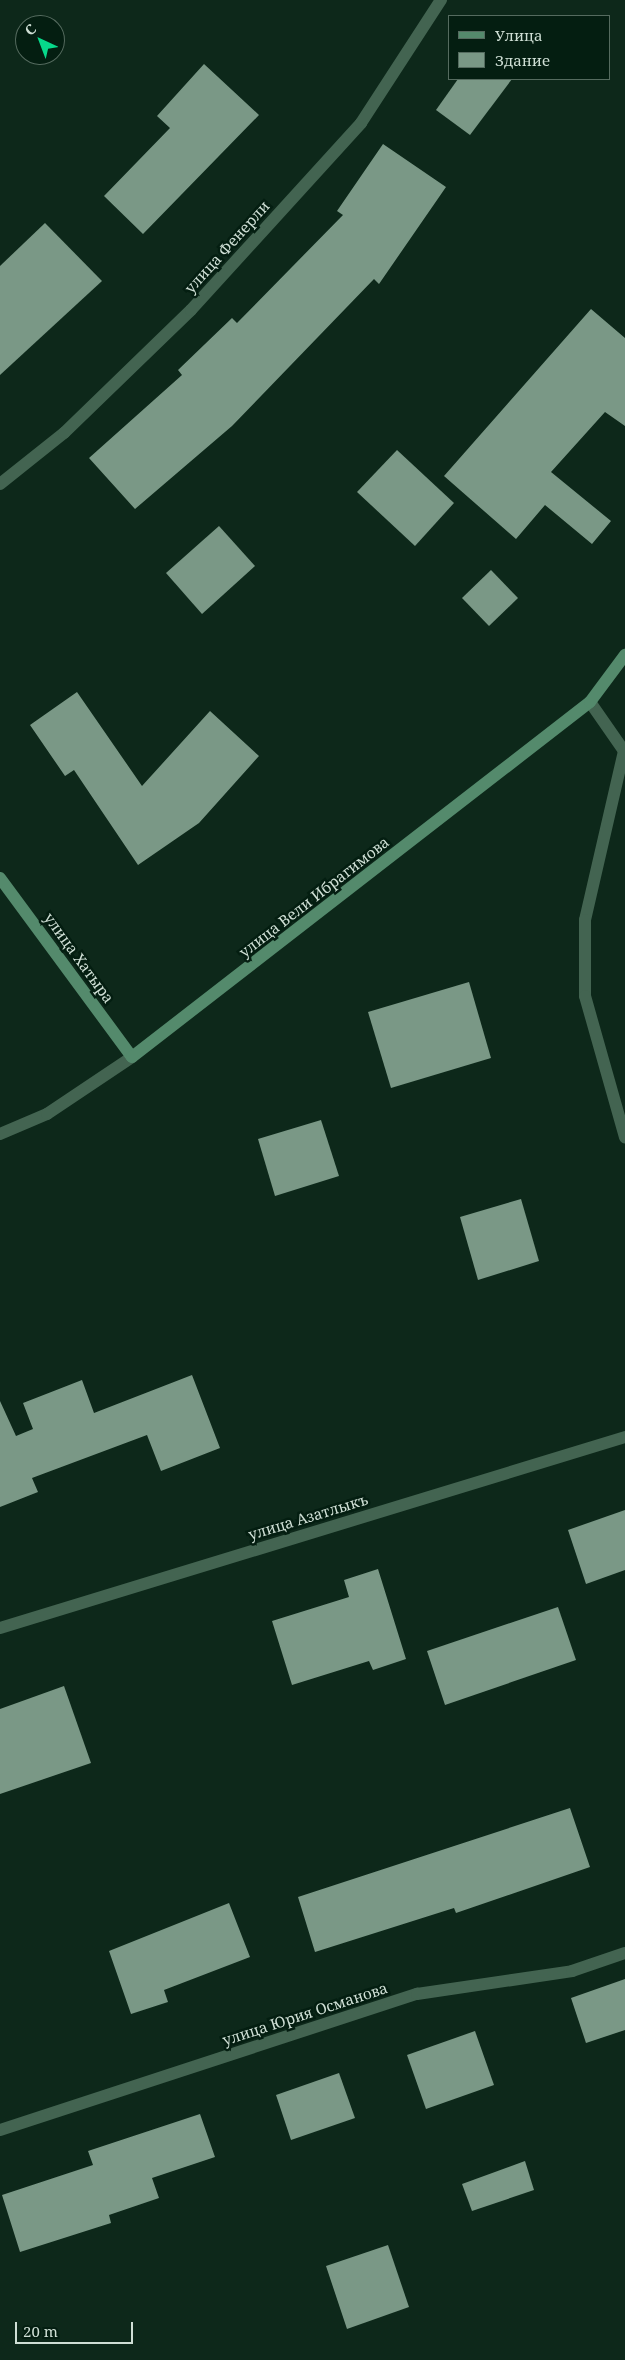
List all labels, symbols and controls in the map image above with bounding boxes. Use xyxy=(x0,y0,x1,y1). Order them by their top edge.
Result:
north arrow xyxy=(15,15,65,65)
legend xyxy=(448,15,610,80)
text: С xyxy=(20,19,40,39)
text: Улица xyxy=(495,25,543,45)
text: Здание xyxy=(495,50,550,70)
street label: улица Фенерли xyxy=(181,197,273,297)
street label: улица Вели Ибрагимова xyxy=(235,833,393,961)
street label: улица Хатыра xyxy=(40,909,118,1007)
street label: улица Азатлыкъ xyxy=(246,1490,370,1544)
street label: улица Юрия Османова xyxy=(220,1979,390,2049)
scale bar xyxy=(18,2312,135,2344)
text: 20 m xyxy=(23,2321,58,2341)

